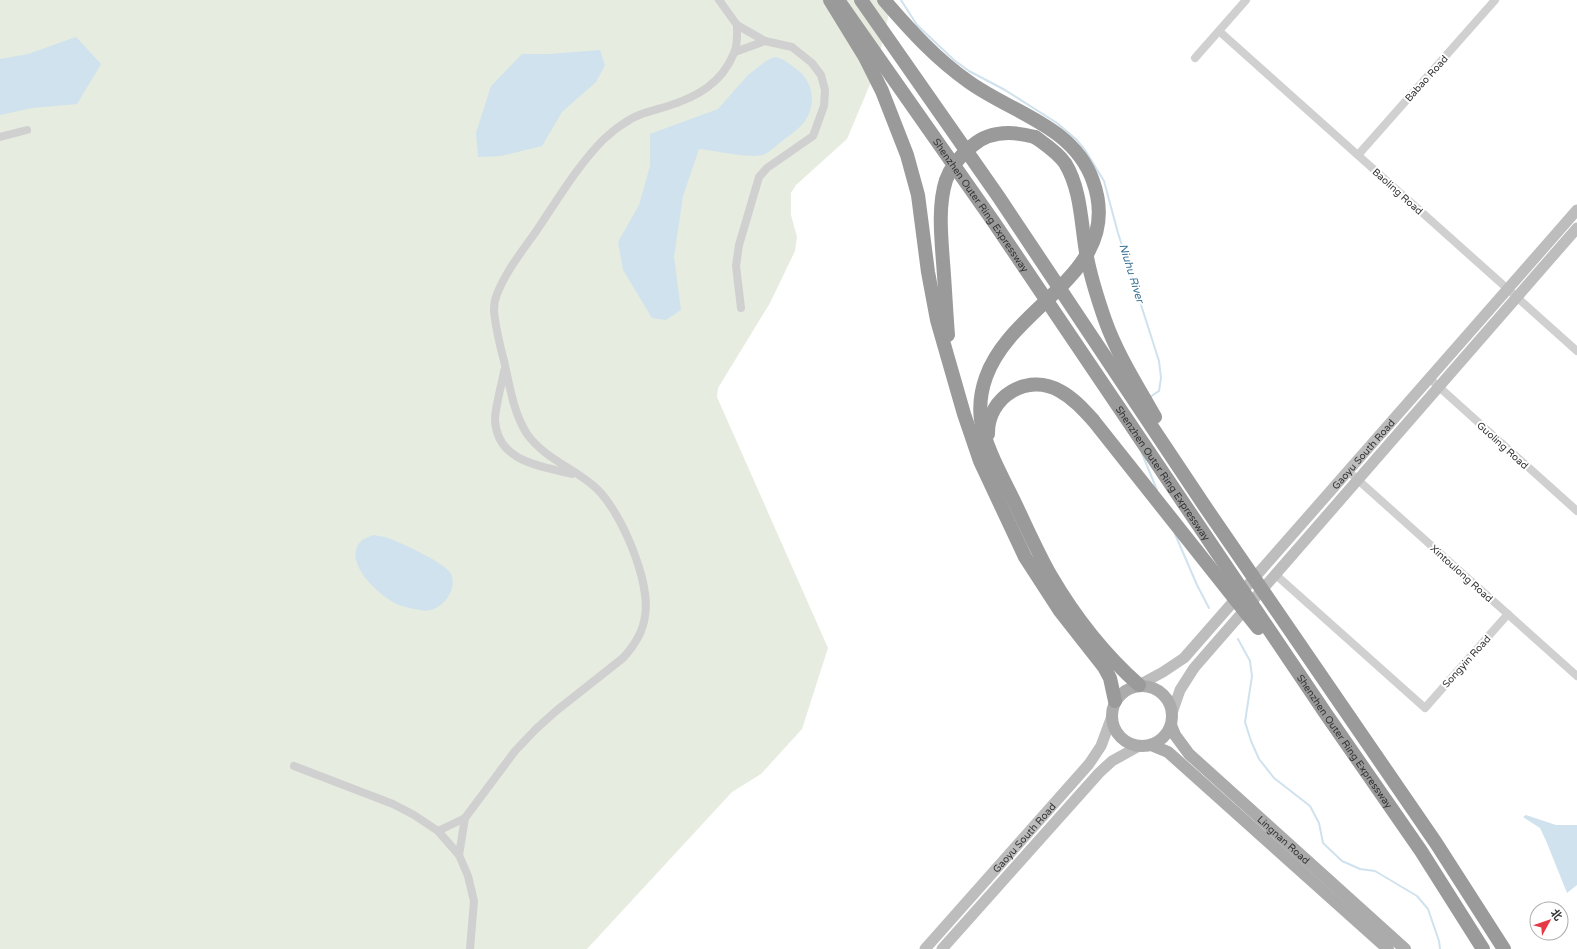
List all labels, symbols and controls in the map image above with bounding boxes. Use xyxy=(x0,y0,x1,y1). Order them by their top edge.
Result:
street label: Babao Road xyxy=(1403,53,1451,104)
street label: Shenzhen Outer Ring Expressway xyxy=(930,136,1031,275)
street label: Baoling Road xyxy=(1370,166,1425,218)
water label: Niuhu River xyxy=(1116,242,1147,306)
street label: Shenzhen Outer Ring Expressway xyxy=(1113,404,1212,544)
street label: Gaoyu South Road xyxy=(1330,417,1398,492)
street label: Guoling Road xyxy=(1474,420,1530,472)
street label: Xintoulong Road xyxy=(1428,543,1495,605)
street label: Songyin Road xyxy=(1440,633,1493,690)
street label: Shenzhen Outer Ring Expressway xyxy=(1294,672,1395,811)
street label: Gaoyu South Road xyxy=(990,801,1059,876)
street label: Lingnan Road xyxy=(1254,814,1312,867)
north arrow xyxy=(1529,901,1569,941)
text: 北 xyxy=(1548,907,1565,923)

